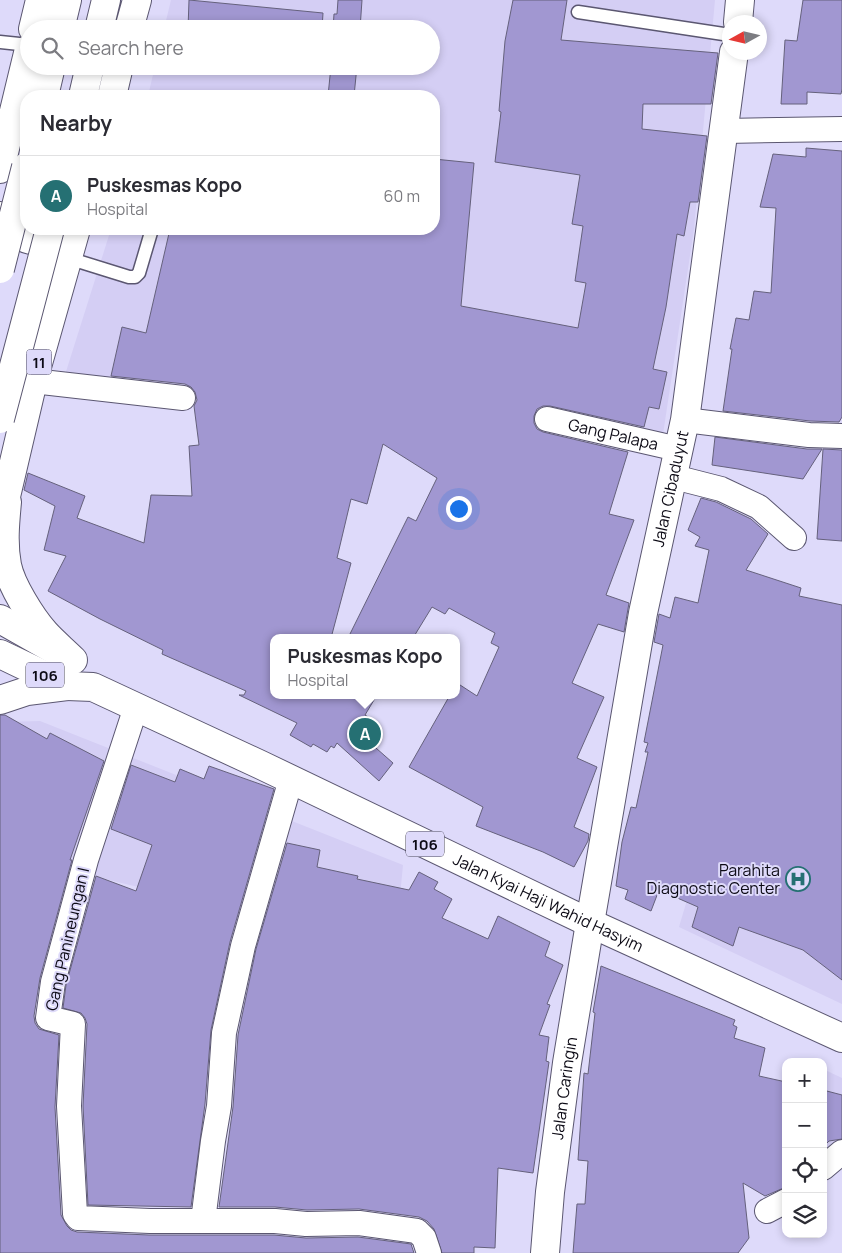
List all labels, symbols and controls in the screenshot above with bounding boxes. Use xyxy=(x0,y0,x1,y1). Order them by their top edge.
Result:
north arrow xyxy=(722,15,767,60)
search box xyxy=(20,20,440,75)
icon: search xyxy=(38,34,66,62)
text: Search here xyxy=(78,35,184,61)
text: Nearby xyxy=(40,109,112,137)
text: Puskesmas Kopo xyxy=(87,172,242,198)
text: A xyxy=(51,185,61,207)
text: 60 m xyxy=(384,185,420,207)
text: Hospital xyxy=(87,198,148,220)
road number: 11 xyxy=(26,350,52,374)
street label: Gang Palapa xyxy=(566,413,660,455)
street label: Jalan Cibaduyut xyxy=(647,428,693,549)
your location xyxy=(446,496,472,522)
popup xyxy=(270,634,460,699)
text: Puskesmas Kopo xyxy=(288,643,442,669)
road number: 106 xyxy=(26,662,64,688)
text: Hospital xyxy=(288,669,349,691)
pin: A xyxy=(349,715,381,753)
road number: 106 xyxy=(406,832,444,856)
street label: Jalan Kyai Haji Wahid Hasyim xyxy=(450,848,647,957)
place label: Parahita Diagnostic Center xyxy=(646,859,780,899)
street label: Gang Panineungan I xyxy=(40,865,94,1013)
hospital icon: Parahita Diagnostic Center xyxy=(785,866,811,892)
street label: Jalan Caringin xyxy=(546,1035,582,1141)
map controls xyxy=(782,1058,827,1238)
button: + xyxy=(782,1058,827,1103)
button: − xyxy=(782,1103,827,1148)
button: locate xyxy=(782,1148,827,1193)
button: layers xyxy=(782,1193,827,1238)

